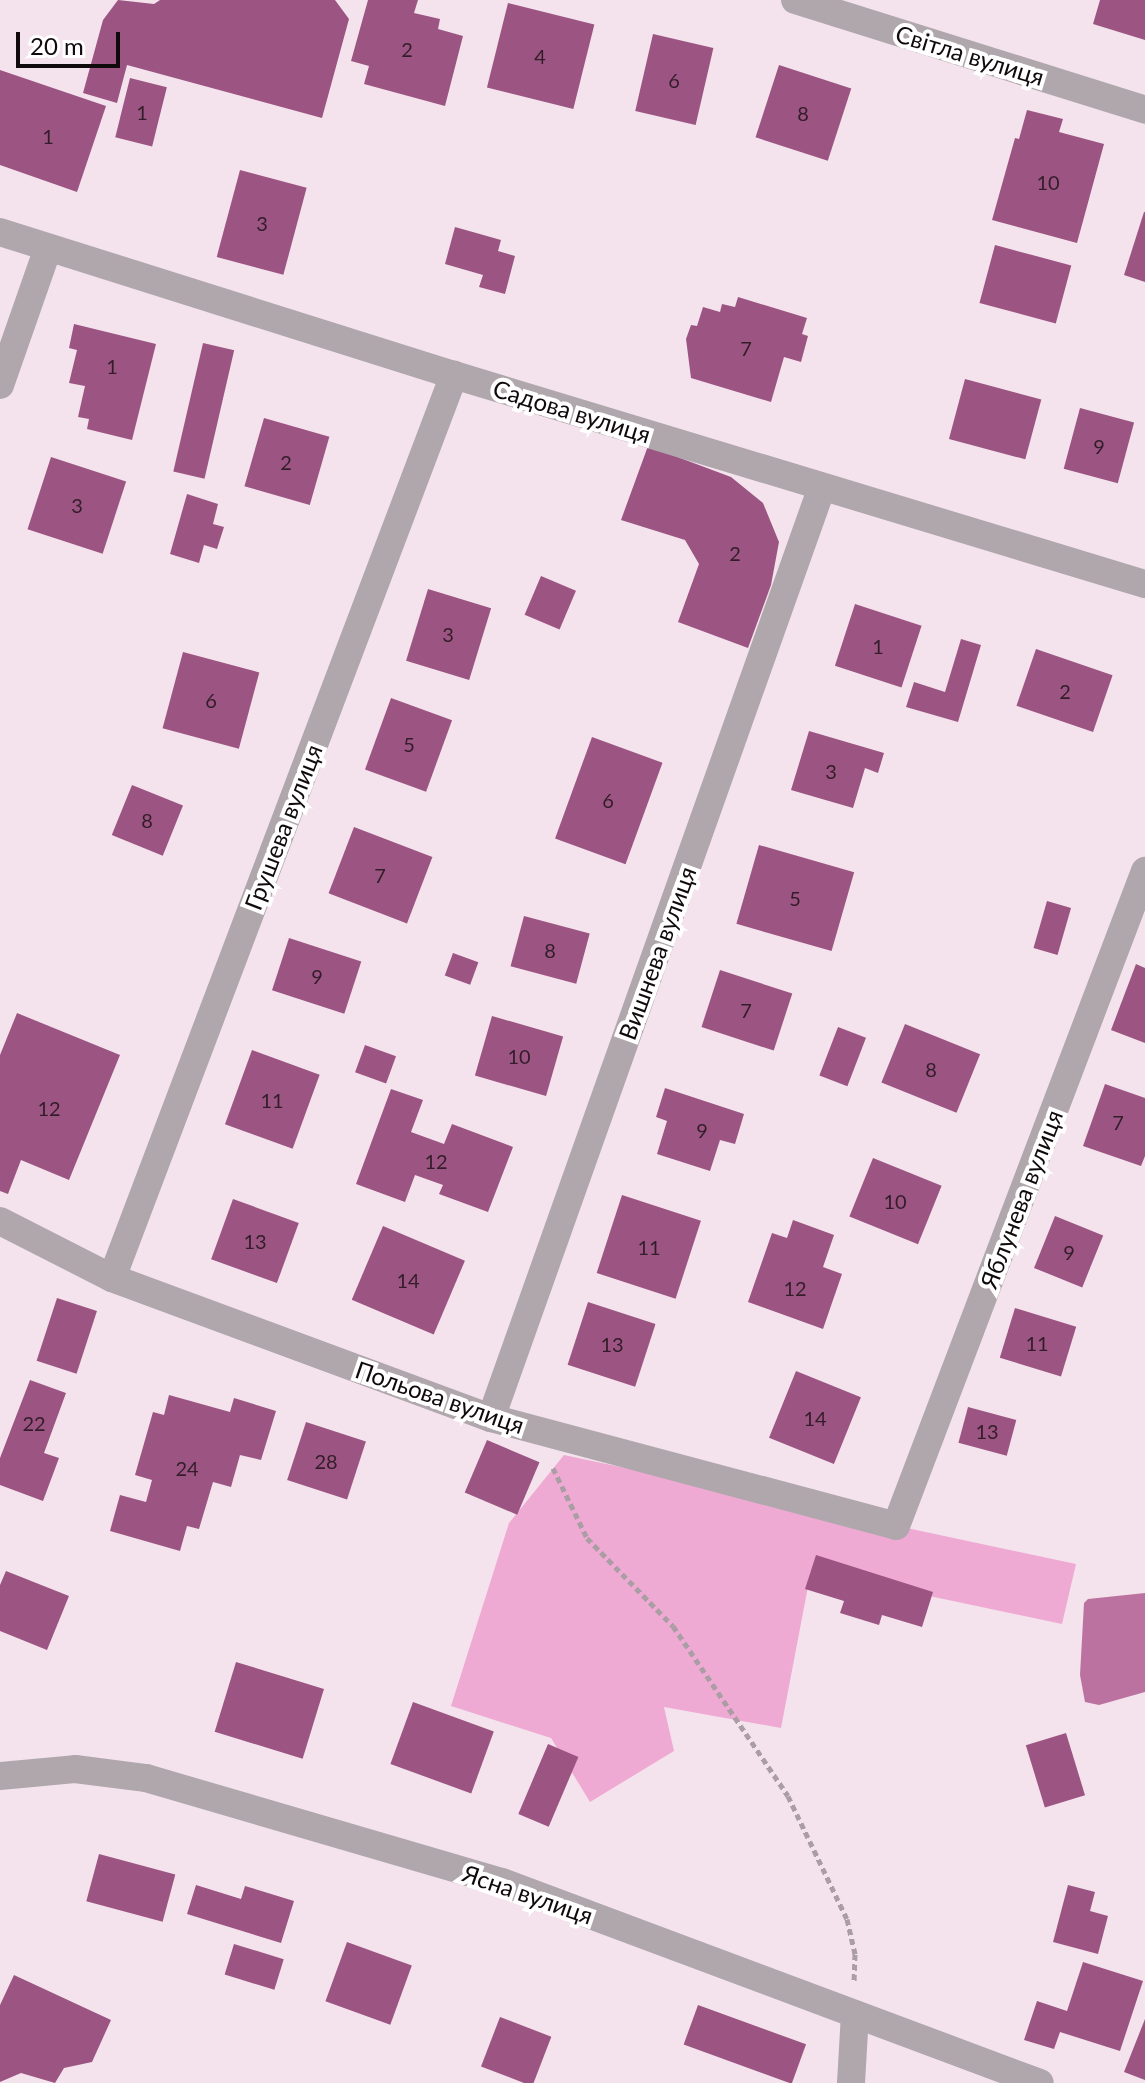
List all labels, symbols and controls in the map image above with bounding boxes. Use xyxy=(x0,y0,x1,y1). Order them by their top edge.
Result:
scale bar xyxy=(20,16,124,66)
street label: Світла вулиця xyxy=(892,19,1048,91)
text: 20 m xyxy=(30,31,84,60)
house number: 2 xyxy=(401,37,413,61)
house number: 4 xyxy=(534,44,546,68)
house number: 6 xyxy=(668,68,680,92)
house number: 1 xyxy=(136,100,148,124)
house number: 8 xyxy=(797,101,809,125)
house number: 1 xyxy=(42,124,54,148)
house number: 10 xyxy=(1036,170,1060,194)
house number: 3 xyxy=(256,211,268,235)
house number: 7 xyxy=(740,336,752,360)
house number: 1 xyxy=(106,354,118,378)
street label: Садова вулиця xyxy=(490,373,654,449)
house number: 9 xyxy=(1093,434,1105,458)
house number: 2 xyxy=(280,450,292,474)
house number: 3 xyxy=(71,493,83,517)
house number: 2 xyxy=(729,541,741,565)
house number: 3 xyxy=(442,622,454,646)
house number: 1 xyxy=(872,634,884,658)
house number: 2 xyxy=(1059,679,1071,703)
house number: 6 xyxy=(205,688,217,712)
house number: 5 xyxy=(403,732,415,756)
street label: Грушева вулиця xyxy=(238,740,328,914)
house number: 3 xyxy=(825,759,837,783)
house number: 6 xyxy=(602,788,614,812)
house number: 8 xyxy=(141,808,153,832)
house number: 7 xyxy=(374,863,386,887)
street label: Вишнева вулиця xyxy=(612,863,702,1043)
house number: 5 xyxy=(789,886,801,910)
house number: 8 xyxy=(544,938,556,962)
house number: 9 xyxy=(311,964,323,988)
house number: 7 xyxy=(740,998,752,1022)
house number: 10 xyxy=(507,1044,531,1068)
house number: 8 xyxy=(925,1057,937,1081)
house number: 11 xyxy=(260,1088,284,1112)
house number: 12 xyxy=(37,1096,61,1120)
street label: Яблунева вулиця xyxy=(974,1106,1068,1292)
house number: 7 xyxy=(1112,1110,1124,1134)
house number: 9 xyxy=(696,1118,708,1142)
house number: 12 xyxy=(424,1149,448,1173)
house number: 10 xyxy=(883,1189,907,1213)
house number: 13 xyxy=(243,1229,267,1253)
house number: 11 xyxy=(637,1235,661,1259)
house number: 9 xyxy=(1063,1240,1075,1264)
house number: 14 xyxy=(396,1268,420,1292)
house number: 12 xyxy=(783,1276,807,1300)
house number: 11 xyxy=(1025,1331,1049,1355)
house number: 13 xyxy=(600,1332,624,1356)
street label: Польова вулиця xyxy=(352,1355,528,1439)
house number: 14 xyxy=(803,1406,827,1430)
house number: 22 xyxy=(22,1411,46,1435)
house number: 13 xyxy=(975,1419,999,1443)
house number: 28 xyxy=(314,1449,338,1473)
house number: 24 xyxy=(175,1456,199,1480)
street label: Ясна вулиця xyxy=(459,1858,597,1930)

